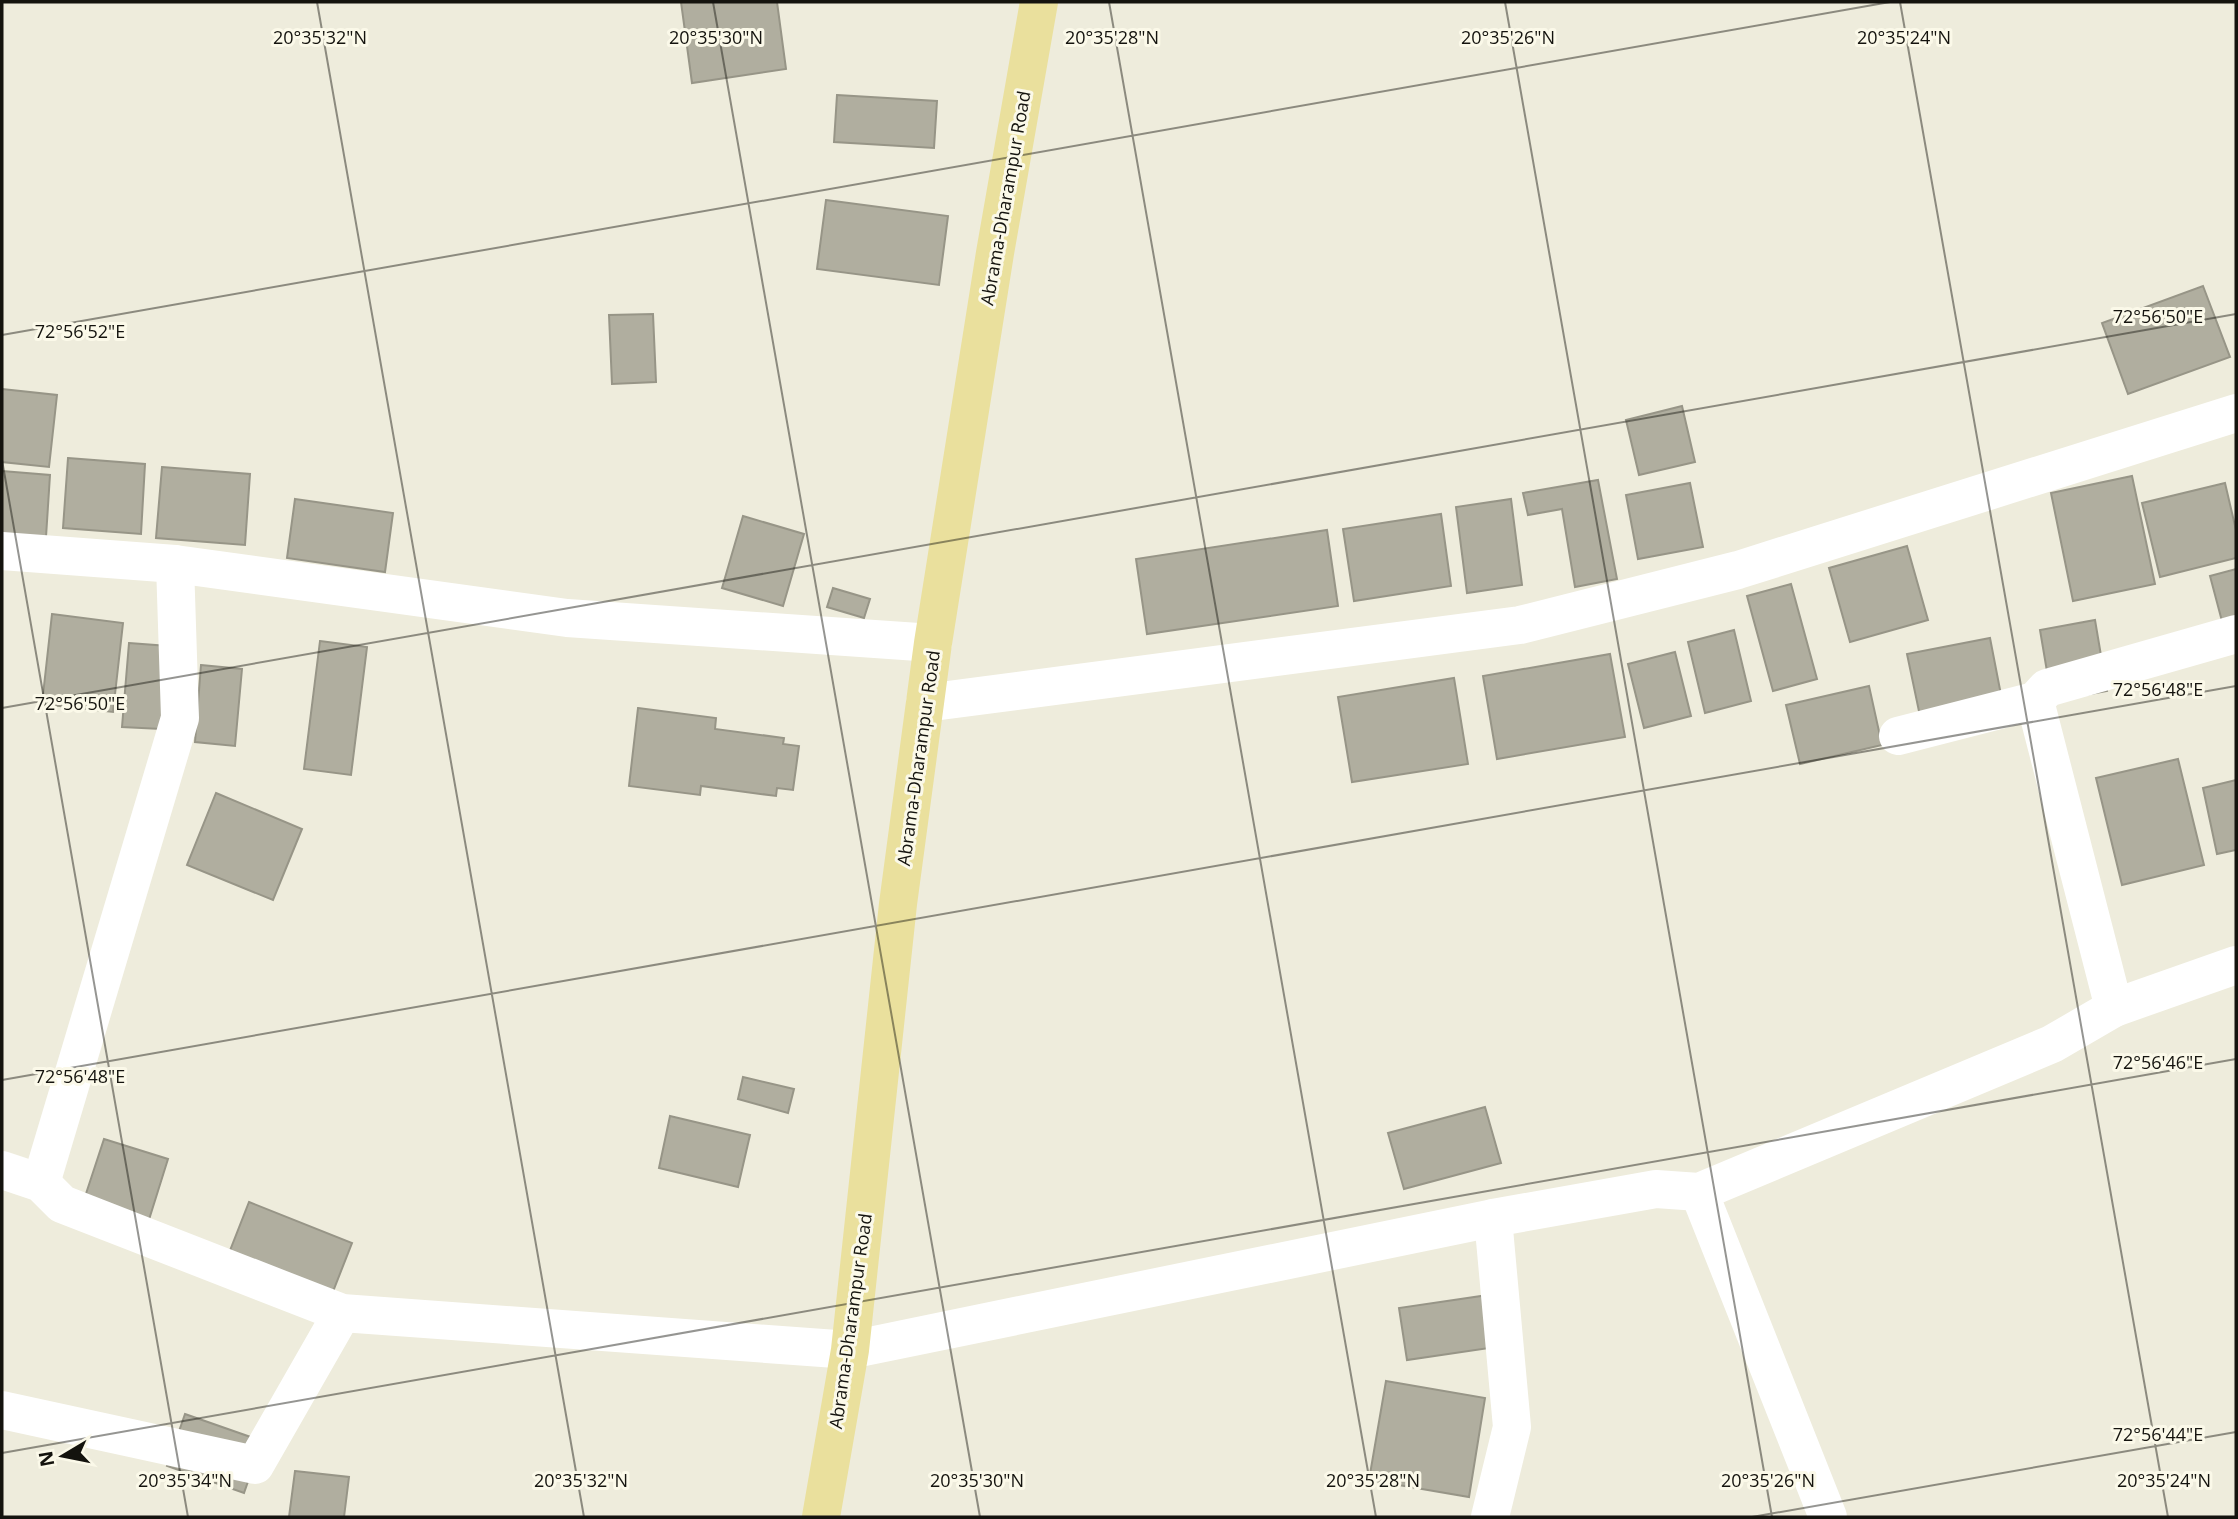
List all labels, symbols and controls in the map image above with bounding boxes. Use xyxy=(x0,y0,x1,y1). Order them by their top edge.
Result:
text: 20°35'32"N xyxy=(273,25,367,49)
text: 20°35'30"N xyxy=(669,25,763,49)
text: 20°35'28"N xyxy=(1065,25,1159,49)
text: 20°35'26"N xyxy=(1461,25,1555,49)
text: 20°35'24"N xyxy=(1857,25,1951,49)
street label: Abrama-Dharampur Road xyxy=(974,89,1036,307)
text: 72°56'50"E xyxy=(2113,304,2203,328)
text: 72°56'52"E xyxy=(35,319,125,343)
street label: Abrama-Dharampur Road xyxy=(891,649,945,867)
text: 72°56'48"E xyxy=(2113,677,2203,701)
text: 72°56'50"E xyxy=(35,691,125,715)
text: 72°56'46"E xyxy=(2113,1050,2203,1074)
text: 72°56'48"E xyxy=(35,1064,125,1088)
street label: Abrama-Dharampur Road xyxy=(823,1212,877,1430)
north arrow xyxy=(28,1421,98,1491)
text: 72°56'44"E xyxy=(2113,1422,2203,1446)
text: N xyxy=(32,1449,60,1469)
text: 20°35'34"N xyxy=(138,1468,232,1492)
text: 20°35'32"N xyxy=(534,1468,628,1492)
text: 20°35'30"N xyxy=(930,1468,1024,1492)
text: 20°35'28"N xyxy=(1326,1468,1420,1492)
text: 20°35'26"N xyxy=(1721,1468,1815,1492)
text: 20°35'24"N xyxy=(2117,1468,2211,1492)

